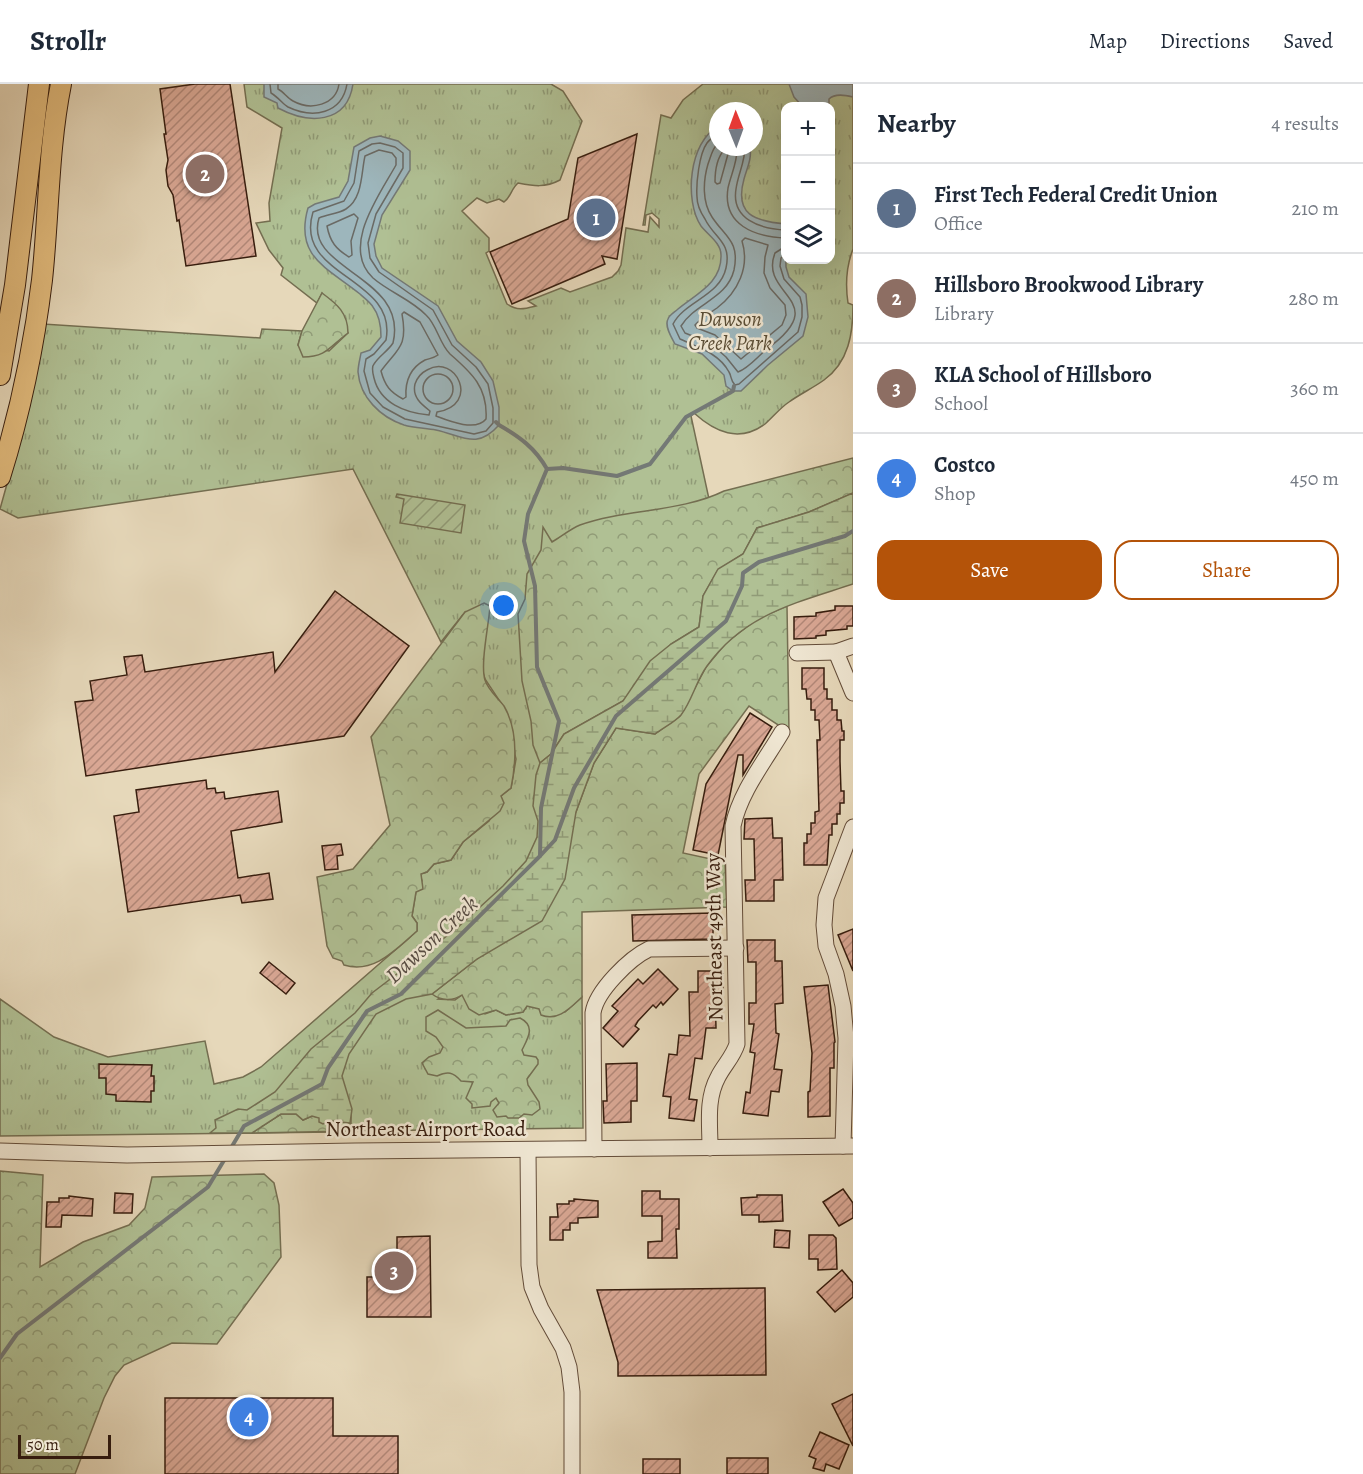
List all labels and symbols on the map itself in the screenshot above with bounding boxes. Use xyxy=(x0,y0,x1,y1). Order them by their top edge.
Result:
north arrow xyxy=(709,102,763,156)
pin: 2 xyxy=(186,152,224,196)
pin: 1 xyxy=(576,196,616,240)
park label: Dawson Creek Park xyxy=(688,305,772,357)
your location xyxy=(489,591,518,620)
street label: Northeast 49th Way xyxy=(699,852,729,1021)
water label: Dawson Creek xyxy=(379,889,484,990)
street label: Northeast Airport Road xyxy=(326,1115,527,1143)
pin: 3 xyxy=(374,1248,414,1294)
pin: 4 xyxy=(230,1394,268,1440)
scale bar xyxy=(18,1432,111,1460)

